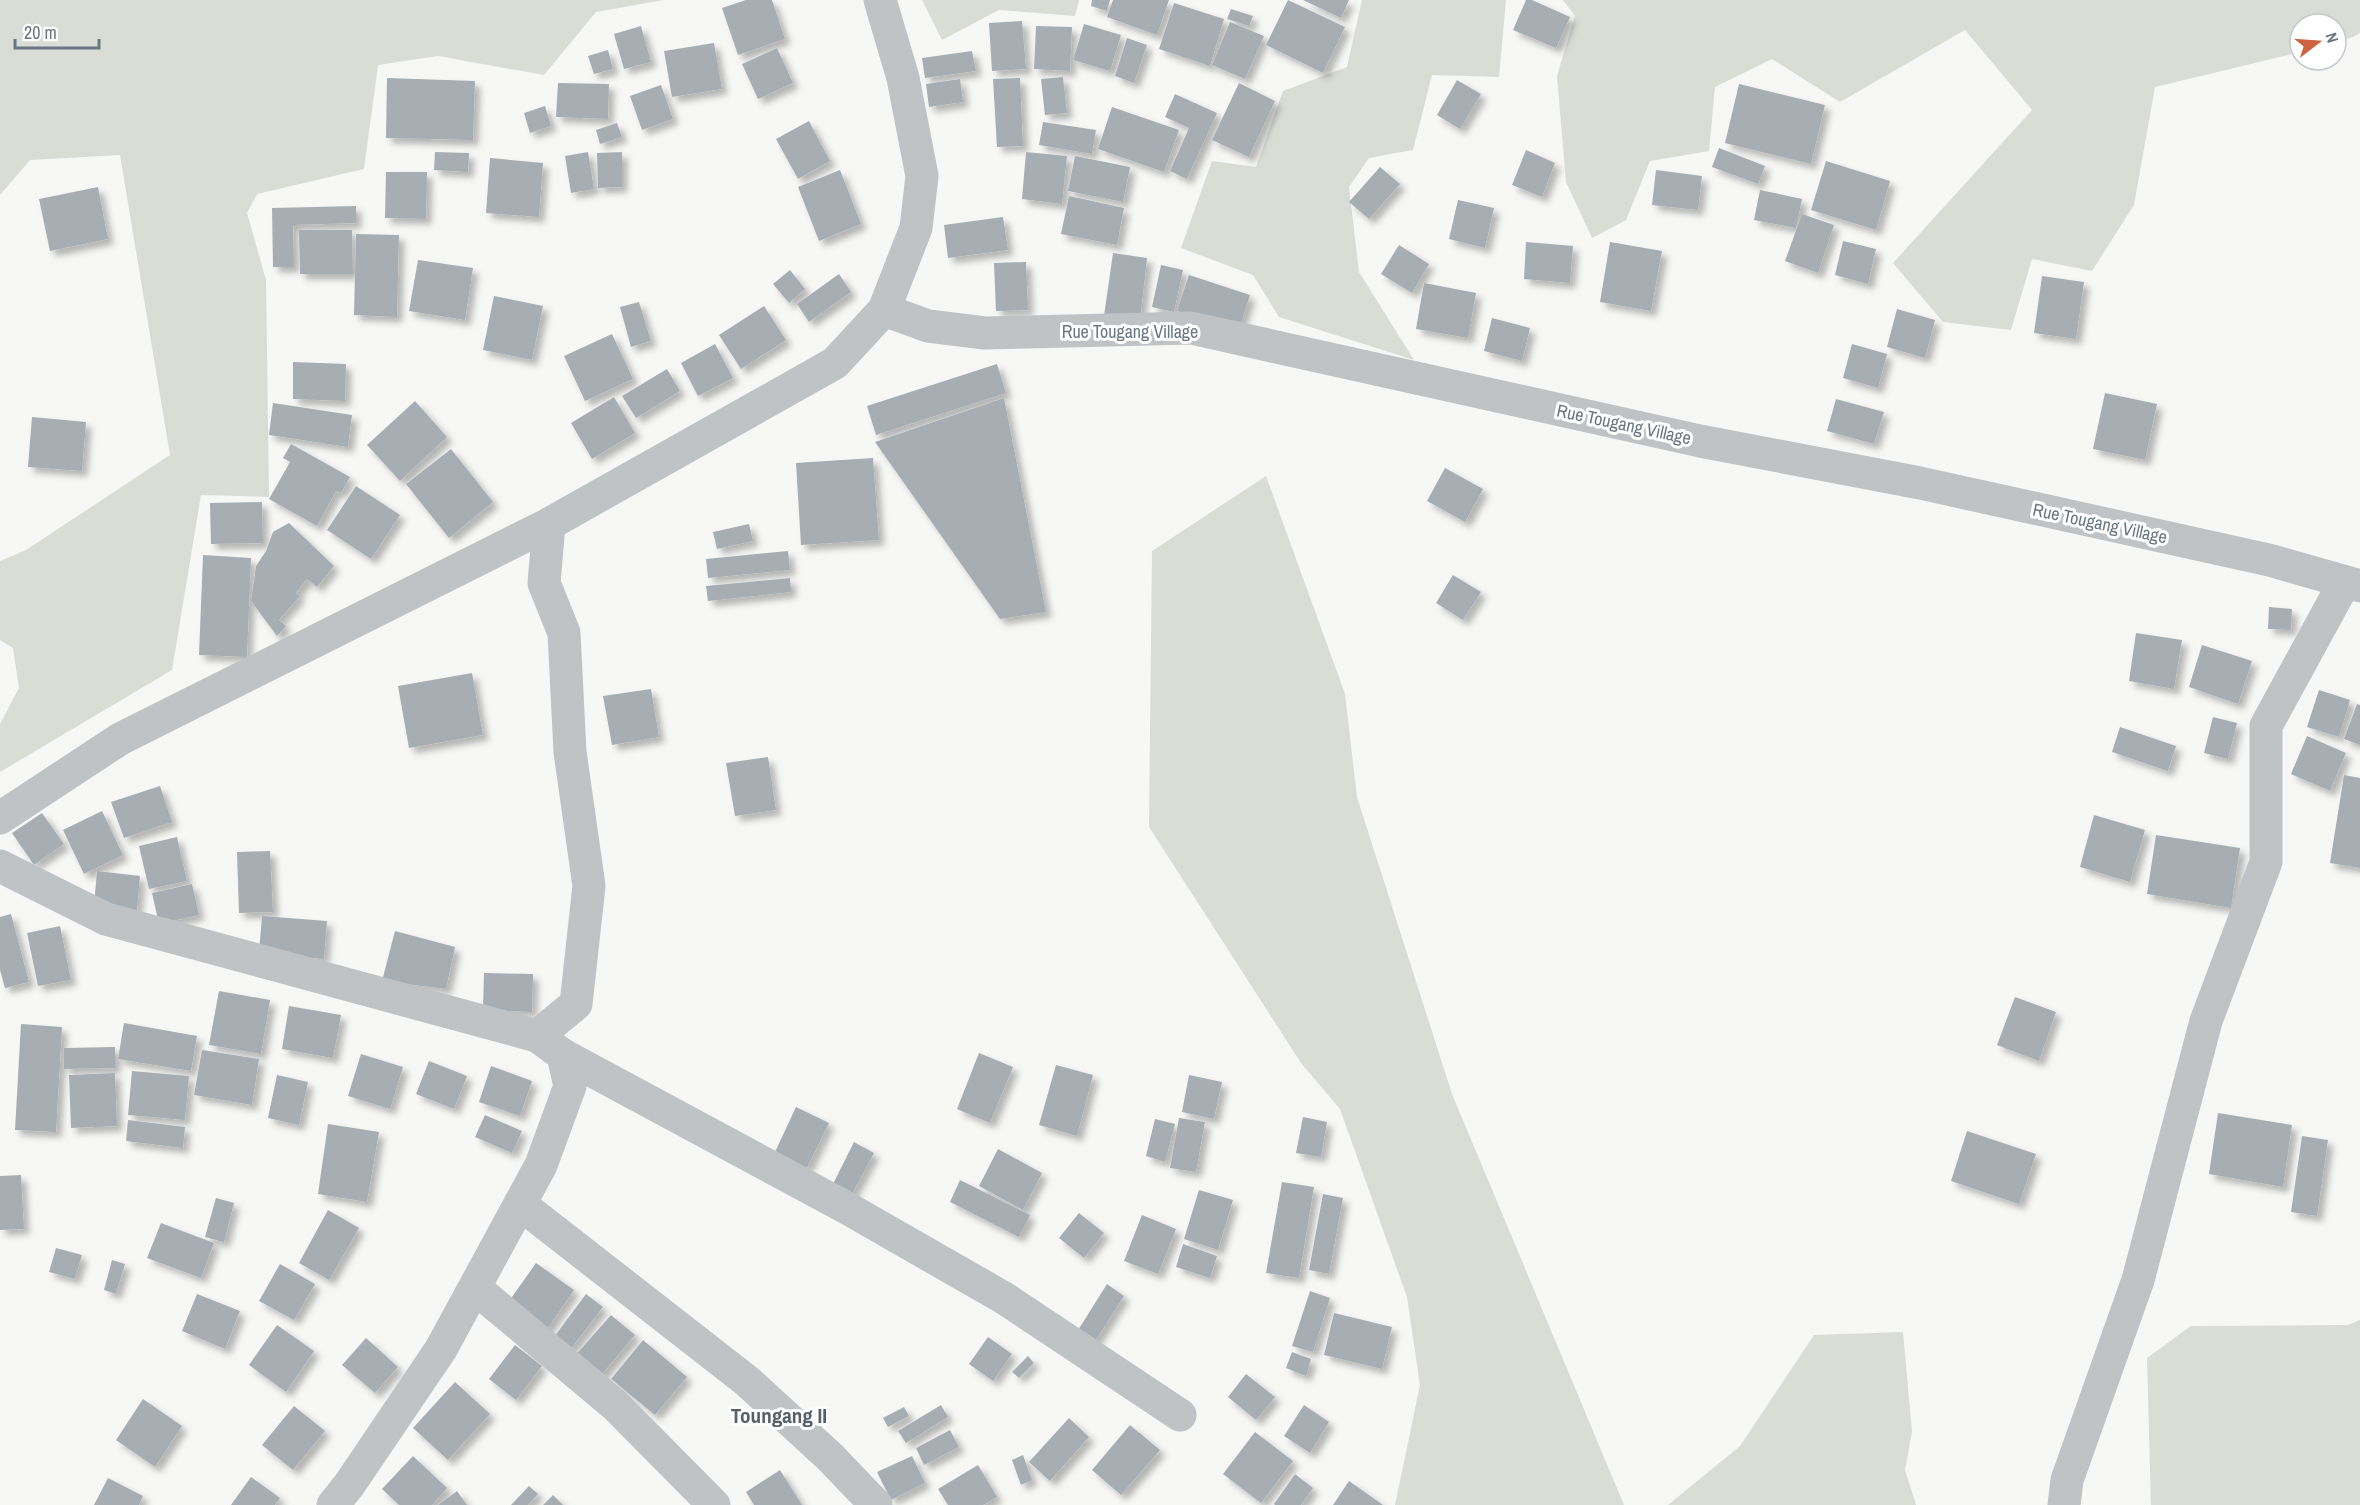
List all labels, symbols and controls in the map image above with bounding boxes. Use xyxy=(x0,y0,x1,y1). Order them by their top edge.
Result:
scale bar xyxy=(15,12,99,50)
north arrow xyxy=(2288,12,2348,72)
text: 20 m xyxy=(24,20,57,45)
text: N xyxy=(2320,30,2344,45)
street label: Rue Tougang Village xyxy=(1062,319,1198,344)
street label: Rue Tougang Village xyxy=(1555,398,1693,450)
street label: Rue Tougang Village xyxy=(2031,497,2169,549)
district label: Toungang II xyxy=(731,1401,827,1430)

